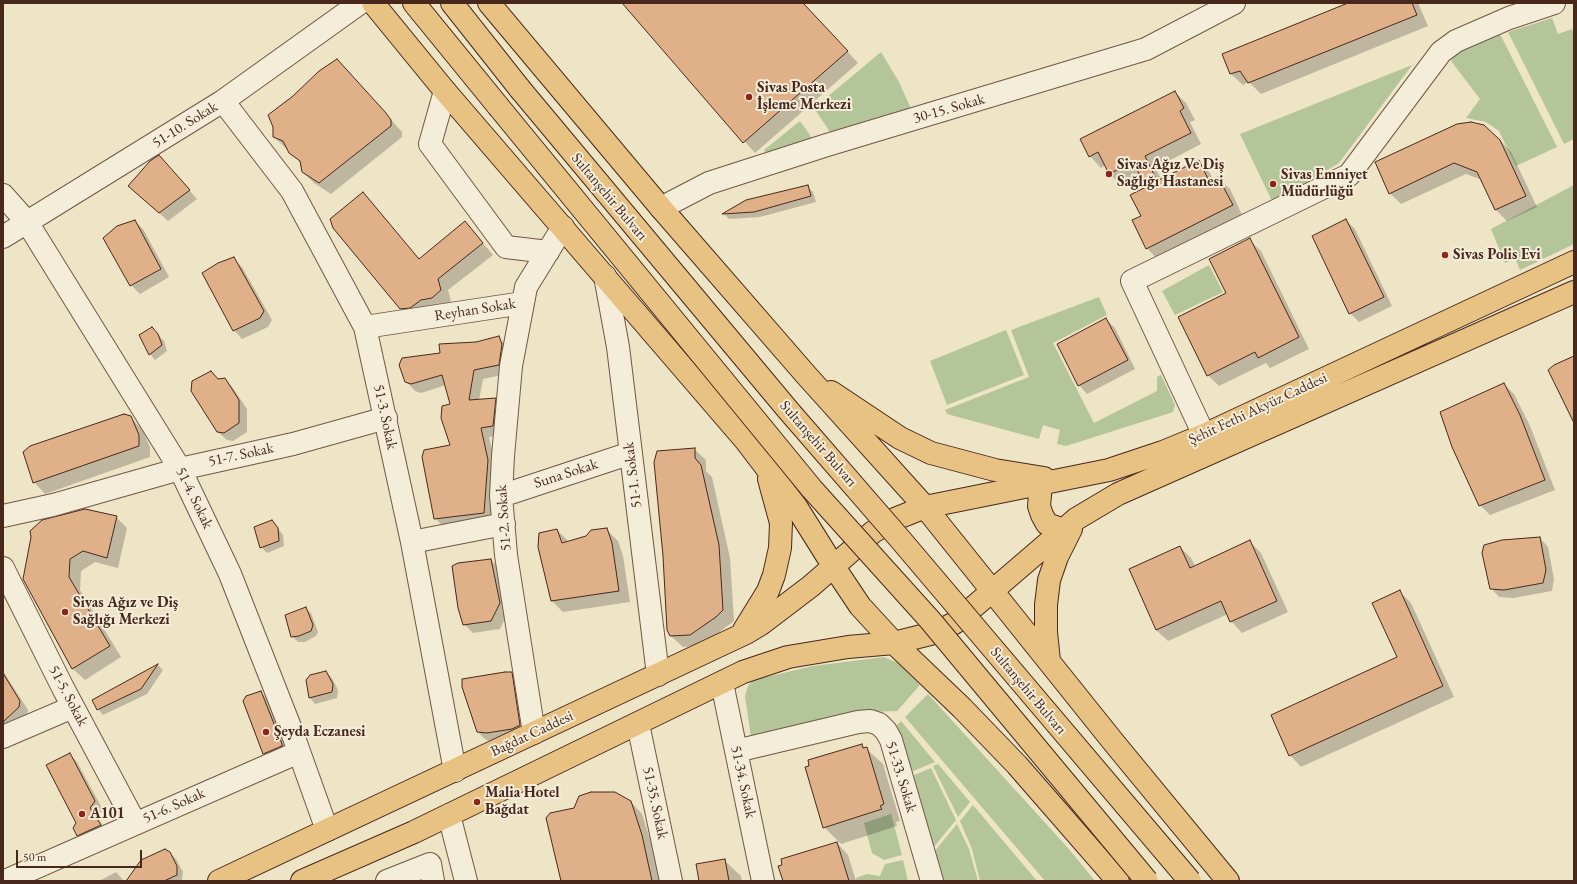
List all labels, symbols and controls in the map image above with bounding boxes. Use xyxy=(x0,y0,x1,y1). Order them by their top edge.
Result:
place label: Sivas Posta İşleme Merkezi xyxy=(757,79,851,114)
street label: 30-15. Sokak xyxy=(911,90,987,128)
marker: Sivas Posta İşleme Merkezi xyxy=(744,92,754,102)
street label: 51-10. Sokak xyxy=(149,98,221,152)
street label: Sultanşehir Bulvarı xyxy=(567,150,651,244)
place label: Sivas Ağız Ve Diş Sağlığı Hastanesi xyxy=(1117,156,1224,191)
place label: Sivas Emniyet Müdürlüğü xyxy=(1281,166,1368,201)
marker: Sivas Ağız Ve Diş Sağlığı Hastanesi xyxy=(1104,169,1114,179)
marker: Sivas Emniyet Müdürlüğü xyxy=(1268,179,1278,189)
place label: Sivas Polis Evi xyxy=(1453,246,1541,264)
marker: Sivas Polis Evi xyxy=(1440,250,1450,260)
street label: Reyhan Sokak xyxy=(433,295,517,325)
street label: Şehit Fethi Akyüz Caddesi xyxy=(1186,369,1330,449)
street label: 51-3. Sokak xyxy=(369,383,401,451)
street label: Sultanşehir Bulvarı xyxy=(776,397,860,491)
street label: 51-7. Sokak xyxy=(207,439,275,471)
street label: 51-1. Sokak xyxy=(620,441,646,509)
street label: Suna Sokak xyxy=(532,455,600,493)
street label: 51-4. Sokak xyxy=(171,464,217,532)
street label: 51-2. Sokak xyxy=(493,484,515,552)
place label: Sivas Ağız ve Diş Sağlığı Merkezi xyxy=(73,594,178,629)
marker: Sivas Ağız ve Diş Sağlığı Merkezi xyxy=(60,607,70,617)
street label: Sultanşehir Bulvarı xyxy=(986,644,1070,738)
street label: 51-5. Sokak xyxy=(44,662,92,730)
street label: Bağdat Caddesi xyxy=(488,707,576,761)
place label: Şeyda Eczanesi xyxy=(274,723,365,741)
marker: Şeyda Eczanesi xyxy=(261,727,271,737)
street label: 51-33. Sokak xyxy=(882,739,920,815)
street label: 51-34. Sokak xyxy=(727,744,759,820)
street label: 51-35. Sokak xyxy=(639,765,671,841)
street label: 51-6. Sokak xyxy=(140,784,208,828)
place label: Malia Hotel Bağdat xyxy=(485,784,559,819)
marker: Malia Hotel Bağdat xyxy=(472,797,482,807)
place label: A101 xyxy=(90,805,125,823)
marker: A101 xyxy=(77,809,87,819)
scale bar xyxy=(18,842,144,868)
text: 50 m xyxy=(23,849,46,865)

